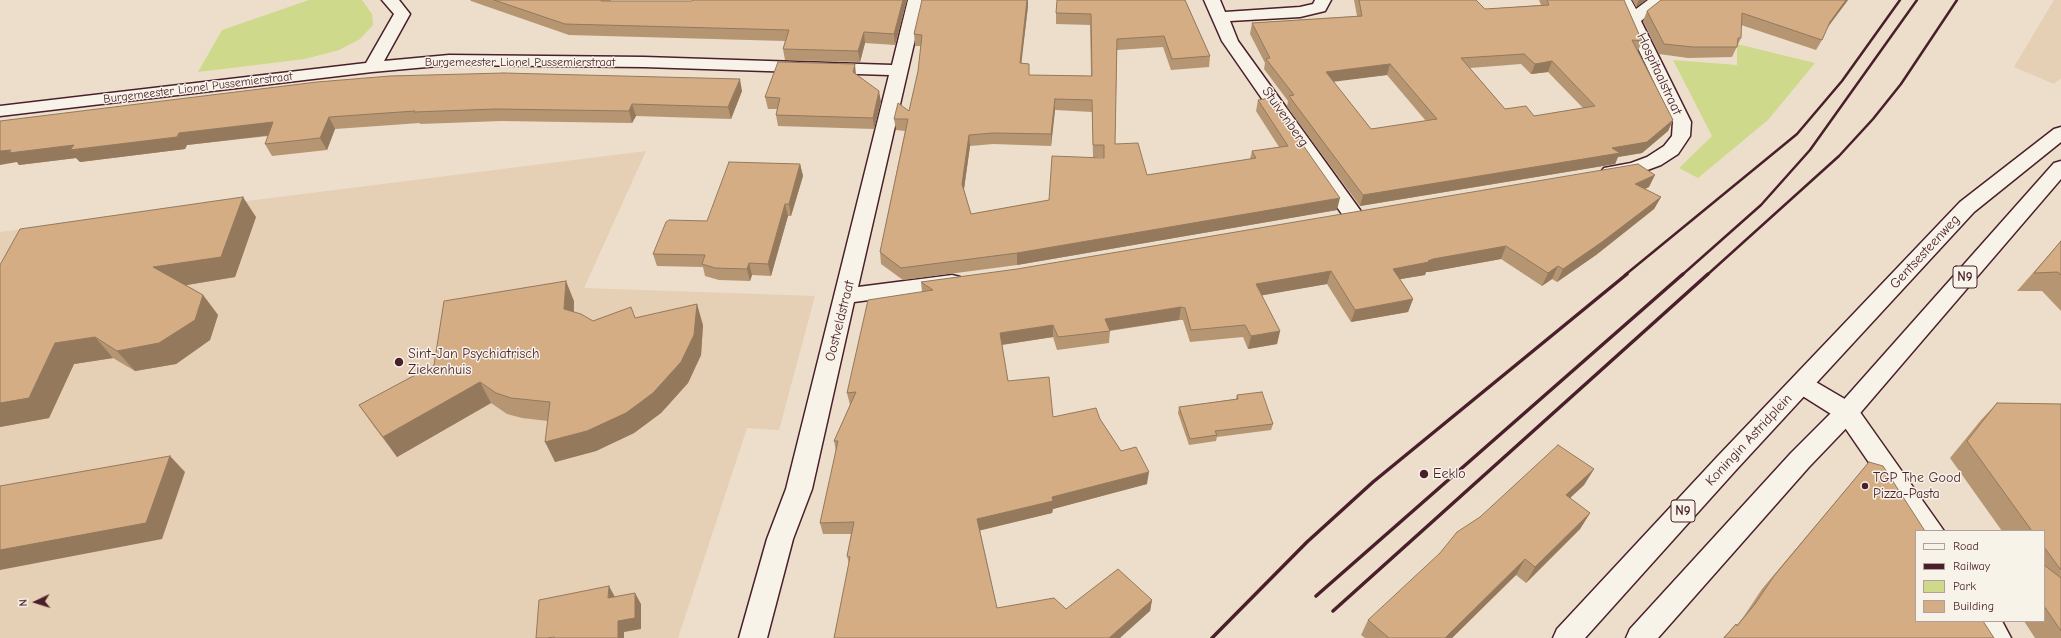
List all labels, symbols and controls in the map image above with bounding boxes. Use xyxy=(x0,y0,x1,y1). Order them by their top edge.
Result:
street label: Hospitaalstraat xyxy=(1633,30,1685,118)
street label: Burgemeester Lionel Pussemierstraat xyxy=(425,56,615,70)
street label: Burgemeester Lionel Pussemierstraat xyxy=(103,69,293,107)
street label: Stuivenberg xyxy=(1258,84,1312,150)
street label: Gentsesteenweg xyxy=(1886,211,1964,293)
road number: N9 xyxy=(1953,266,1977,288)
street label: Oostveldstraat xyxy=(822,279,858,363)
place label: Sint-Jan Psychiatrisch Ziekenhuis xyxy=(408,346,539,378)
marker: Sint-Jan Psychiatrisch Ziekenhuis xyxy=(393,356,405,368)
street label: Koningin Astridplein xyxy=(1702,391,1796,489)
place label: Eeklo xyxy=(1433,466,1466,482)
marker: Eeklo xyxy=(1418,468,1430,480)
place label: TGP The Good Pizza-Pasta xyxy=(1873,470,1961,502)
marker: TGP The Good Pizza-Pasta xyxy=(1860,481,1870,491)
road number: N9 xyxy=(1671,500,1695,522)
legend xyxy=(1915,530,2045,622)
text: Road xyxy=(1953,539,1979,553)
text: Railway xyxy=(1953,559,1990,573)
text: Park xyxy=(1953,579,1976,593)
north arrow xyxy=(16,582,56,622)
text: N xyxy=(17,599,30,607)
text: Building xyxy=(1953,599,1994,613)

